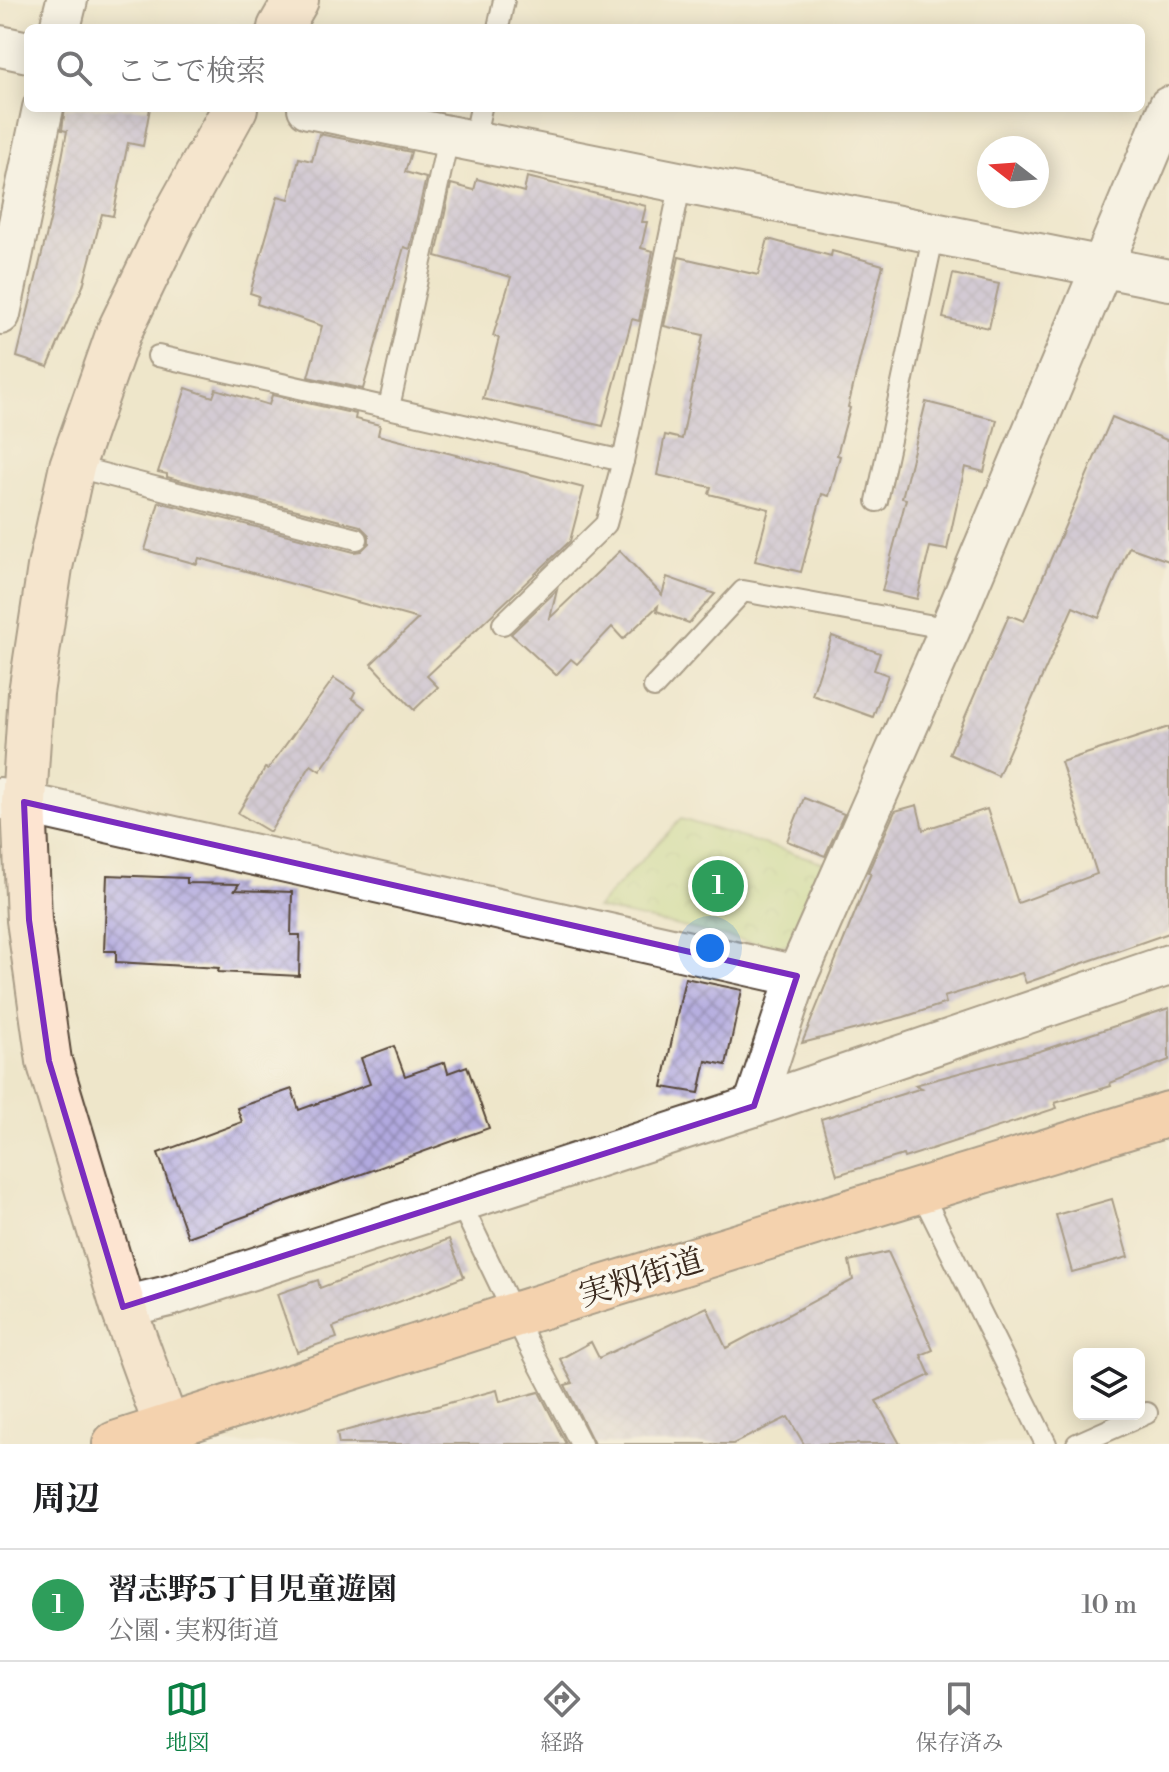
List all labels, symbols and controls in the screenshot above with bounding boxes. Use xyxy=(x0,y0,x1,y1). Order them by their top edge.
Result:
search box xyxy=(24,24,1145,112)
icon: search xyxy=(52,46,96,90)
text: ここで検索 xyxy=(116,53,266,91)
north arrow xyxy=(977,136,1049,208)
pin: 1 xyxy=(692,856,744,916)
your location xyxy=(690,928,730,968)
street label: 実籾街道 xyxy=(574,1240,708,1316)
map controls xyxy=(1073,1348,1145,1420)
button: layers xyxy=(1073,1348,1145,1420)
text: 周辺 xyxy=(32,1479,100,1521)
text: 習志野5丁目児童遊園 xyxy=(108,1571,397,1609)
text: 1 xyxy=(52,1589,64,1621)
text: 10 m xyxy=(1081,1589,1137,1621)
text: 公園 · 実籾街道 xyxy=(108,1615,279,1647)
tab: 地図 xyxy=(165,1677,210,1757)
tab: 経路 xyxy=(540,1677,585,1757)
tab: 保存済み xyxy=(915,1677,1004,1757)

